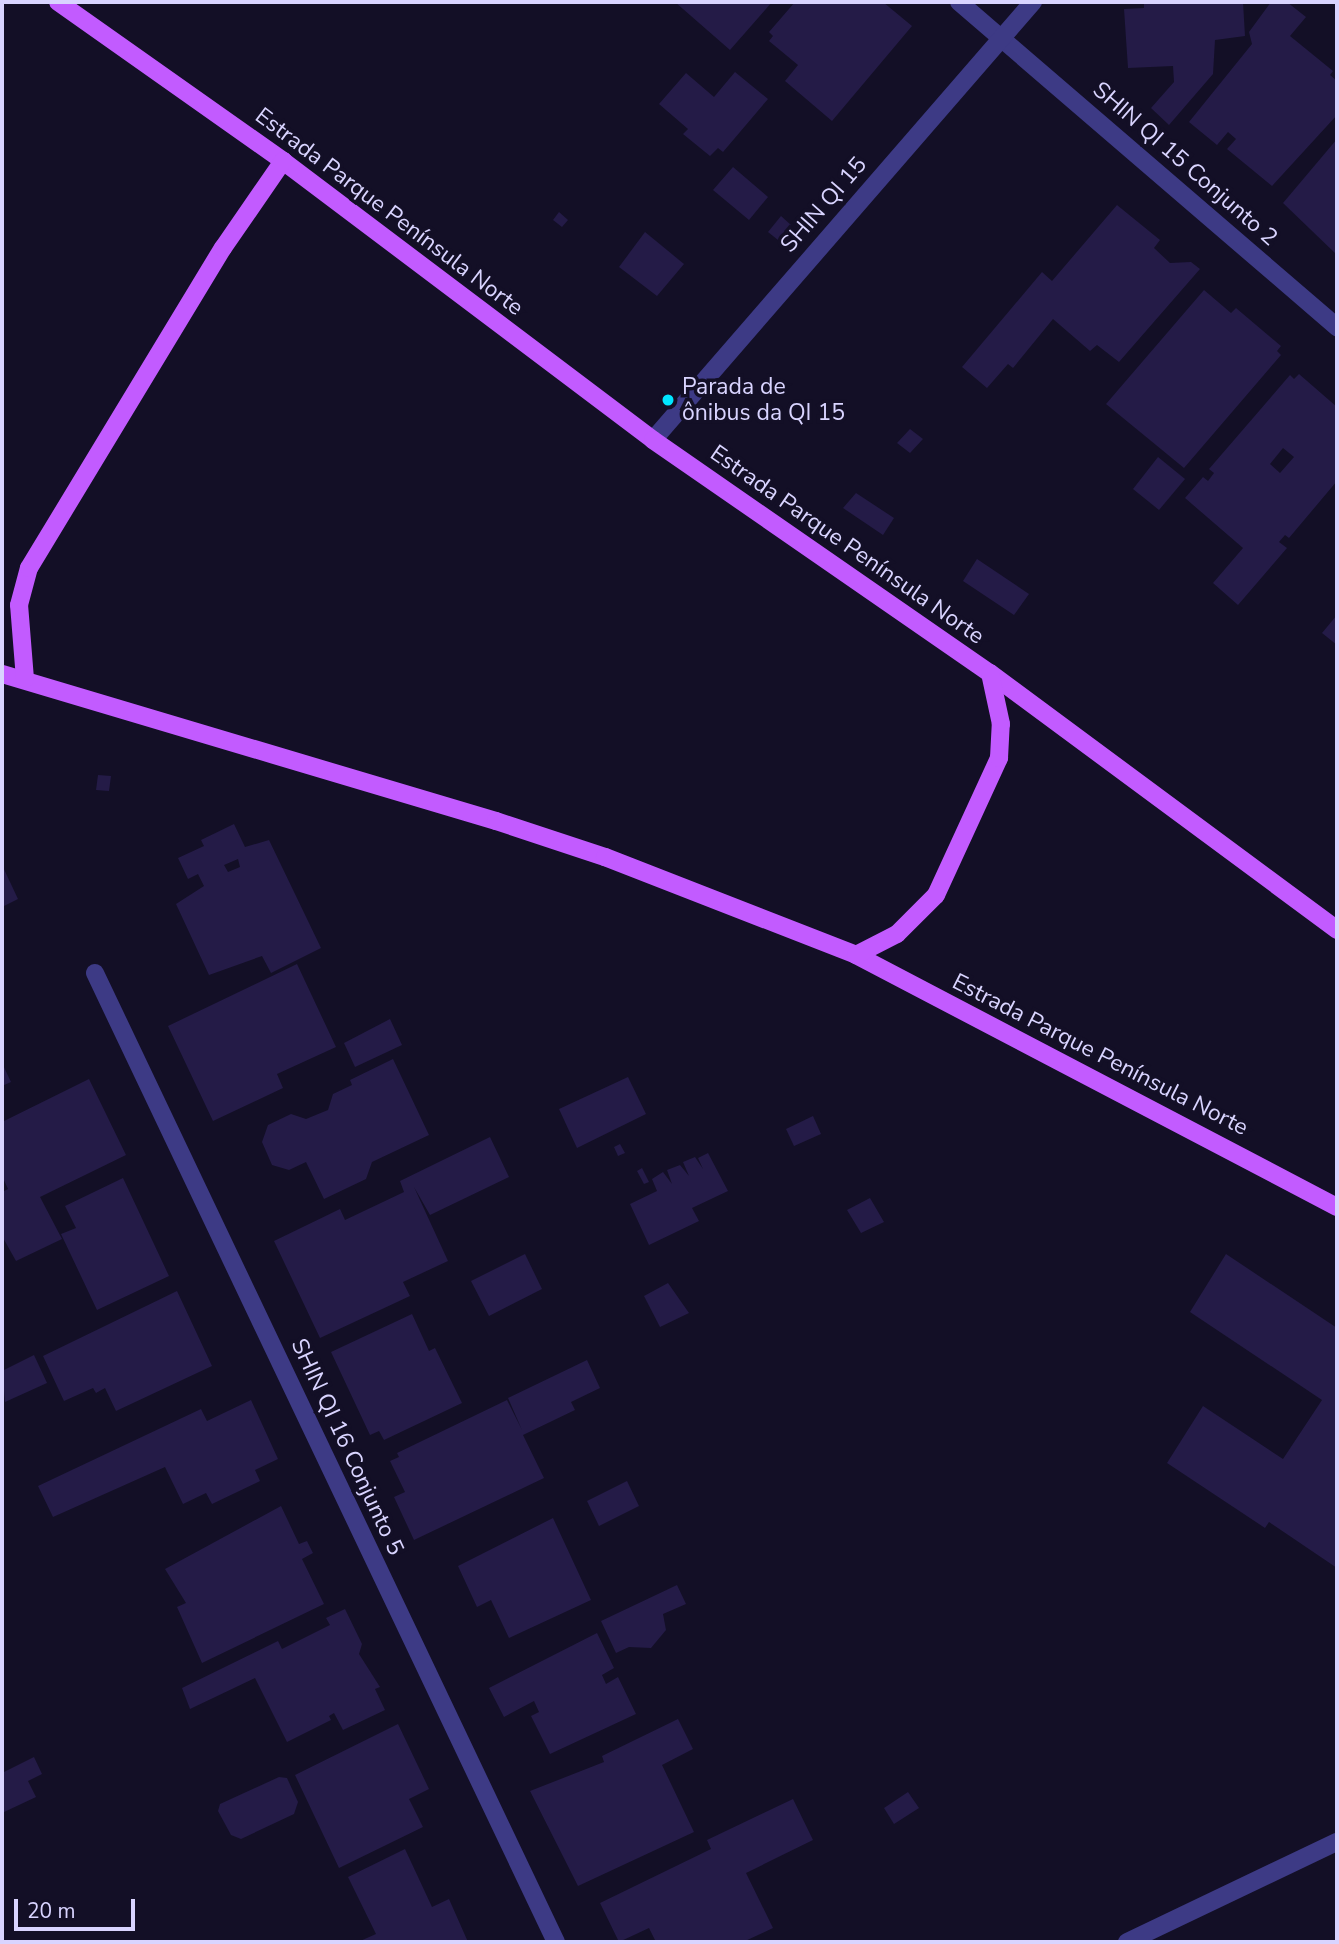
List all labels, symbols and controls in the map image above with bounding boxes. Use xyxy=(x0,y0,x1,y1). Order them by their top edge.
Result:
street label: SHIN QI 15 Conjunto 2 xyxy=(1087,76,1283,252)
street label: Estrada Parque Península Norte xyxy=(250,102,528,322)
street label: SHIN QI 15 xyxy=(775,152,873,258)
place label: Parada de ônibus da QI 15 xyxy=(682,373,845,427)
marker: Parada de ônibus da QI 15 xyxy=(660,392,676,408)
street label: Estrada Parque Península Norte xyxy=(705,440,989,650)
street label: Estrada Parque Península Norte xyxy=(948,968,1252,1142)
street label: SHIN QI 16 Conjunto 5 xyxy=(285,1334,409,1560)
scale bar xyxy=(18,1884,138,1928)
text: 20 m xyxy=(27,1897,76,1925)

